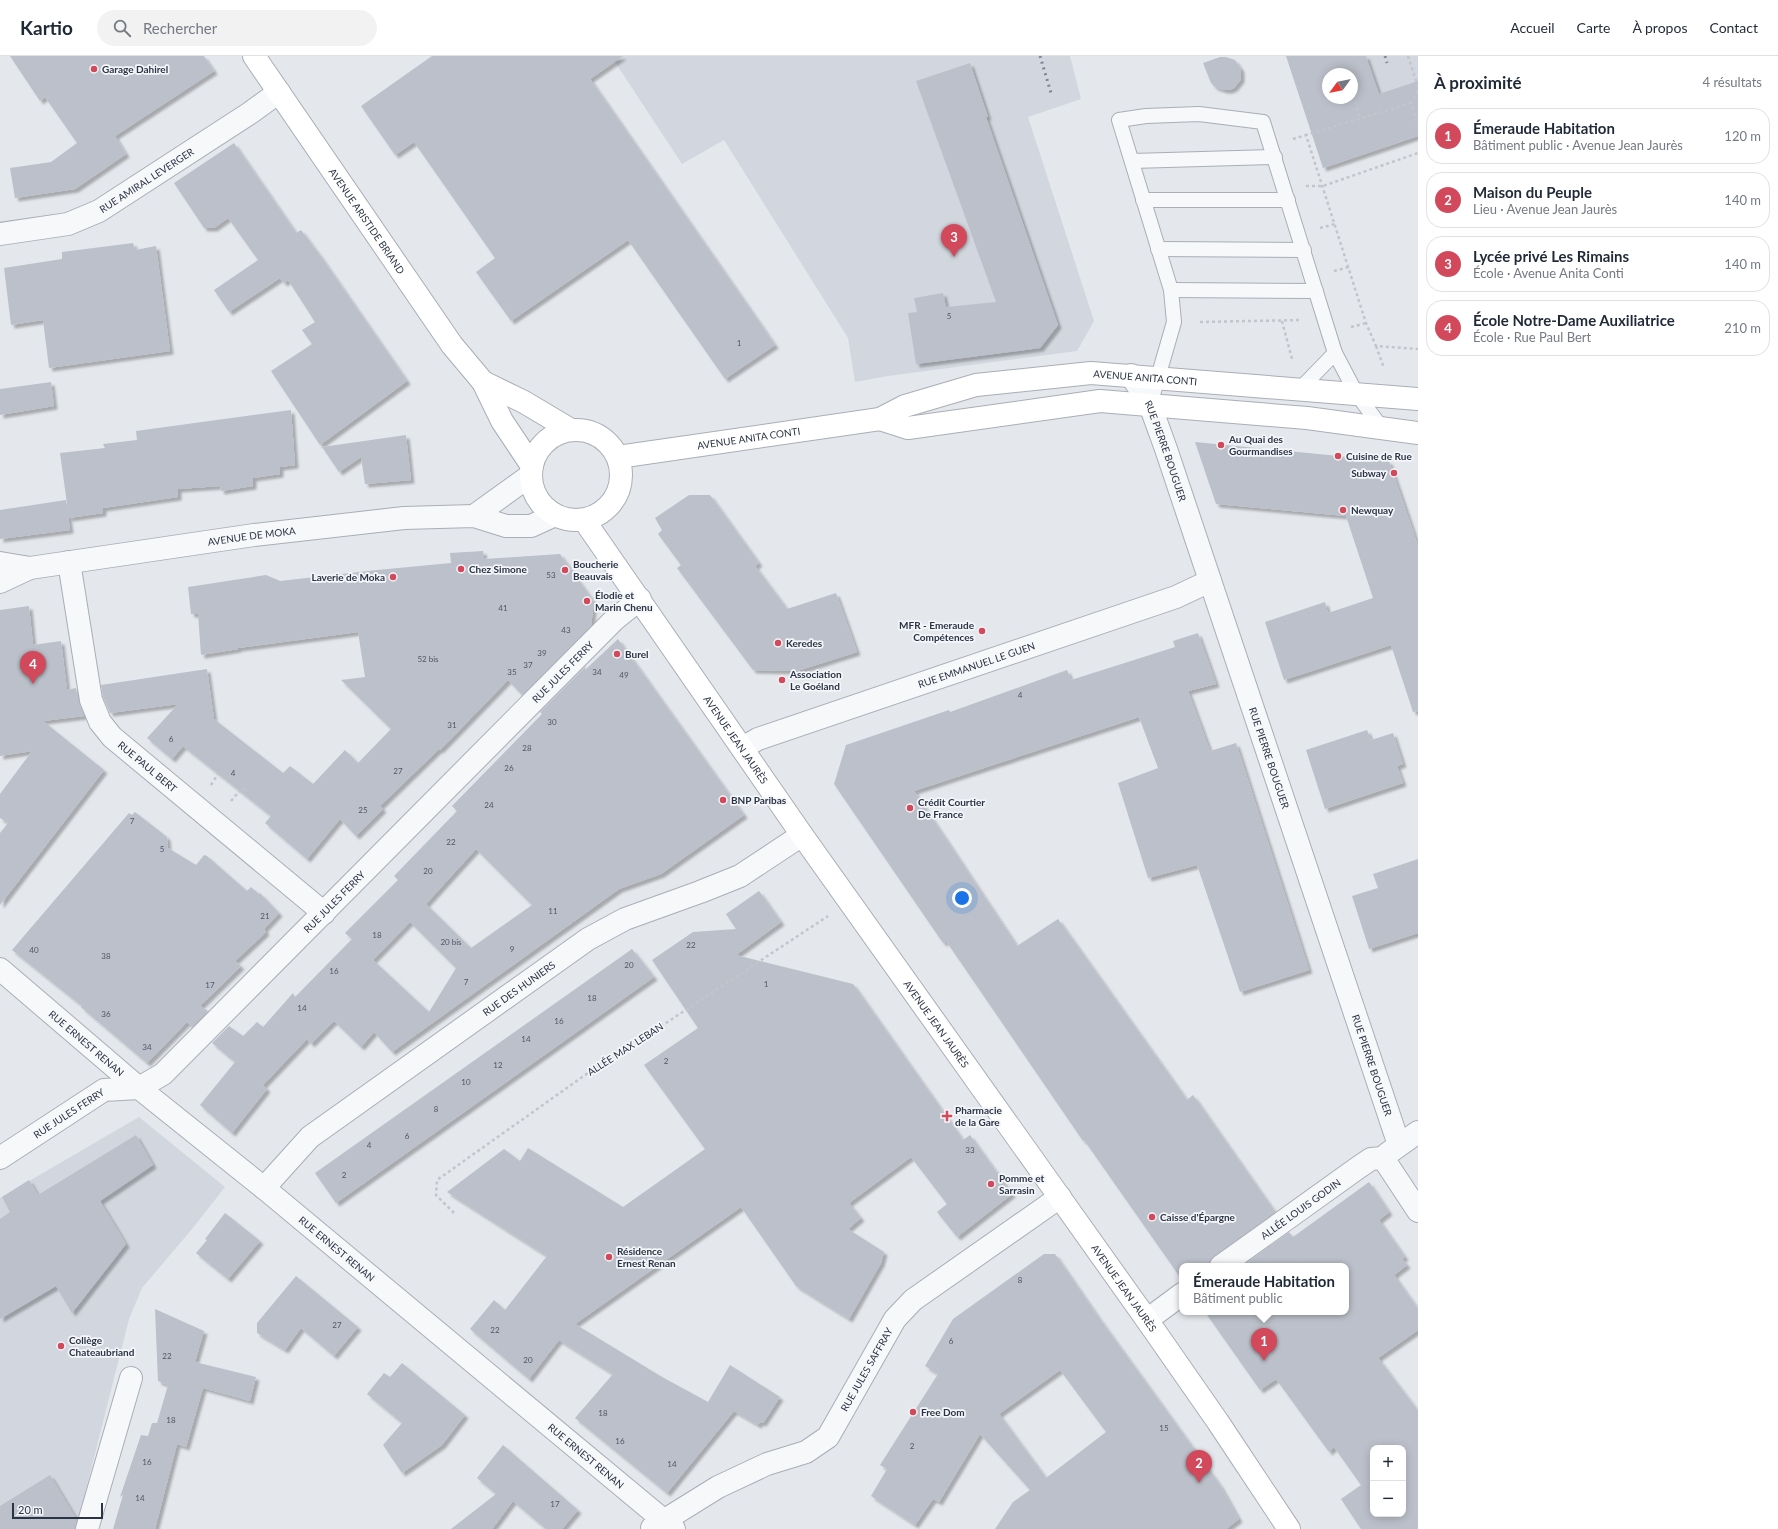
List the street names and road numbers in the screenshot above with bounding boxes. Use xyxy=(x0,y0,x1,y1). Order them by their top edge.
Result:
street label: RUE AMIRAL LEVERGER xyxy=(97,145,197,215)
street label: AVENUE ARISTIDE BRIAND xyxy=(327,166,408,276)
street label: AVENUE ANITA CONTI xyxy=(1093,367,1198,387)
street label: RUE PIERRE BOUGUER xyxy=(1143,398,1189,503)
street label: AVENUE ANITA CONTI xyxy=(696,425,801,451)
street label: AVENUE DE MOKA xyxy=(207,524,297,548)
street label: RUE JULES FERRY xyxy=(529,638,596,705)
street label: RUE EMMANUEL LE GUEN xyxy=(916,639,1036,690)
street label: AVENUE JEAN JAURÈS xyxy=(701,693,771,786)
street label: RUE PIERRE BOUGUER xyxy=(1247,706,1292,811)
street label: RUE PAUL BERT xyxy=(116,739,180,795)
street label: RUE JULES FERRY xyxy=(301,868,368,935)
street label: RUE DES HUNIERS xyxy=(480,958,557,1018)
street label: AVENUE JEAN JAURÈS xyxy=(901,978,972,1070)
street label: RUE ERNEST RENAN xyxy=(47,1008,127,1079)
street label: RUE PIERRE BOUGUER xyxy=(1350,1013,1395,1118)
street label: ALLÉE MAX LEBAN xyxy=(585,1020,665,1078)
street label: RUE JULES FERRY xyxy=(31,1085,107,1141)
street label: ALLÉE LOUIS GODIN xyxy=(1258,1176,1343,1242)
street label: RUE ERNEST RENAN xyxy=(297,1214,377,1284)
street label: AVENUE JEAN JAURÈS xyxy=(1089,1242,1159,1334)
street label: RUE JULES SAFFRAY xyxy=(838,1325,895,1413)
street label: RUE ERNEST RENAN xyxy=(546,1421,627,1491)

